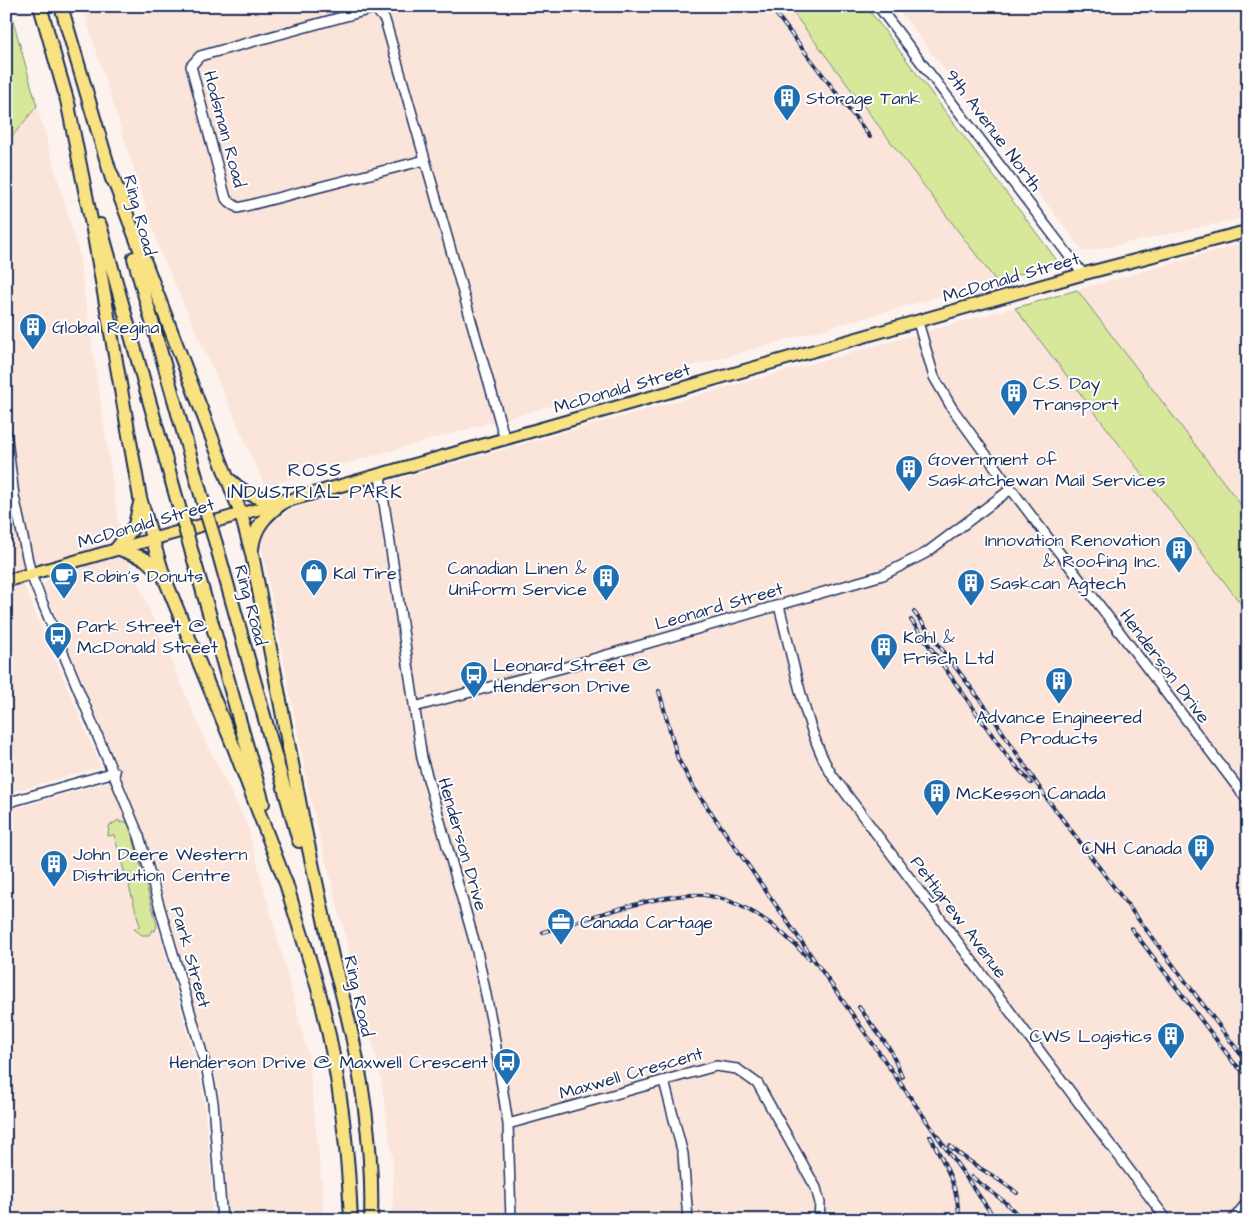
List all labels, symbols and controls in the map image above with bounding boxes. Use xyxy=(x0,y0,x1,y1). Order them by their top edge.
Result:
street label: 9th Avenue North xyxy=(939,64,1048,197)
street label: Hodsman Road xyxy=(197,68,252,190)
building icon: Storage Tank xyxy=(772,83,802,122)
place label: Storage Tank xyxy=(806,86,921,112)
street label: Ring Road xyxy=(116,172,162,258)
street label: McDonald Street xyxy=(940,246,1083,309)
building icon: Global Regina xyxy=(18,312,48,351)
place label: Global Regina xyxy=(52,315,159,341)
street label: McDonald Street xyxy=(551,357,694,420)
place label: C.S. Day Transport xyxy=(1033,371,1119,417)
building icon: C.S. Day Transport xyxy=(999,378,1029,417)
place label: Government of Saskatchewan Mail Services xyxy=(928,447,1165,493)
building icon: Government of Saskatchewan Mail Services xyxy=(894,454,924,493)
district label: ROSS INDUSTRIAL PARK xyxy=(227,457,403,506)
street label: McDonald Street xyxy=(75,492,218,555)
place label: Innovation Renovation & Roofing Inc. xyxy=(985,528,1160,575)
building icon: Innovation Renovation & Roofing Inc. xyxy=(1164,535,1194,574)
place label: Canadian Linen & Uniform Service xyxy=(447,556,587,602)
shop icon: Kal Tire xyxy=(299,558,329,597)
cafe icon: Robin's Donuts xyxy=(49,561,79,600)
place label: Kal Tire xyxy=(333,561,397,586)
street label: Ring Road xyxy=(227,562,273,648)
building icon: Canadian Linen & Uniform Service xyxy=(591,563,621,602)
place label: Robin's Donuts xyxy=(83,564,203,589)
building icon: Saskcan Agtech xyxy=(956,568,986,607)
place label: Saskcan Agtech xyxy=(990,571,1126,597)
street label: Leonard Street xyxy=(652,576,787,637)
street label: Henderson Drive xyxy=(1113,604,1216,729)
place label: Park Street @ McDonald Street xyxy=(77,614,219,660)
bus stop icon: Park Street @ McDonald Street xyxy=(43,621,73,660)
place label: Kohl & Frisch Ltd xyxy=(903,625,994,671)
building icon: Kohl & Frisch Ltd xyxy=(869,632,899,671)
place label: Leonard Street @ Henderson Drive xyxy=(493,653,652,699)
bus stop icon: Leonard Street @ Henderson Drive xyxy=(459,660,489,699)
building icon: Advance Engineered Products xyxy=(1044,666,1074,705)
place label: Advance Engineered Products xyxy=(976,705,1142,751)
street label: Henderson Drive xyxy=(432,775,494,914)
building icon: McKesson Canada xyxy=(922,778,952,817)
place label: McKesson Canada xyxy=(956,781,1106,806)
building icon: CNH Canada xyxy=(1186,833,1216,872)
place label: CNH Canada xyxy=(1081,836,1182,861)
place label: John Deere Western Distribution Centre xyxy=(73,842,247,888)
building icon: John Deere Western Distribution Centre xyxy=(39,849,69,888)
street label: Pettigrew Avenue xyxy=(903,851,1013,985)
street label: Park Street xyxy=(164,904,217,1011)
office icon: Canada Cartage xyxy=(546,907,576,946)
place label: Canada Cartage xyxy=(580,910,713,936)
street label: Ring Road xyxy=(336,953,380,1039)
building icon: CWS Logistics xyxy=(1156,1021,1186,1060)
place label: CWS Logistics xyxy=(1029,1024,1152,1050)
street label: Maxwell Crescent xyxy=(556,1041,707,1106)
bus stop icon: Henderson Drive @ Maxwell Crescent xyxy=(492,1047,522,1086)
place label: Henderson Drive @ Maxwell Crescent xyxy=(169,1050,489,1075)

